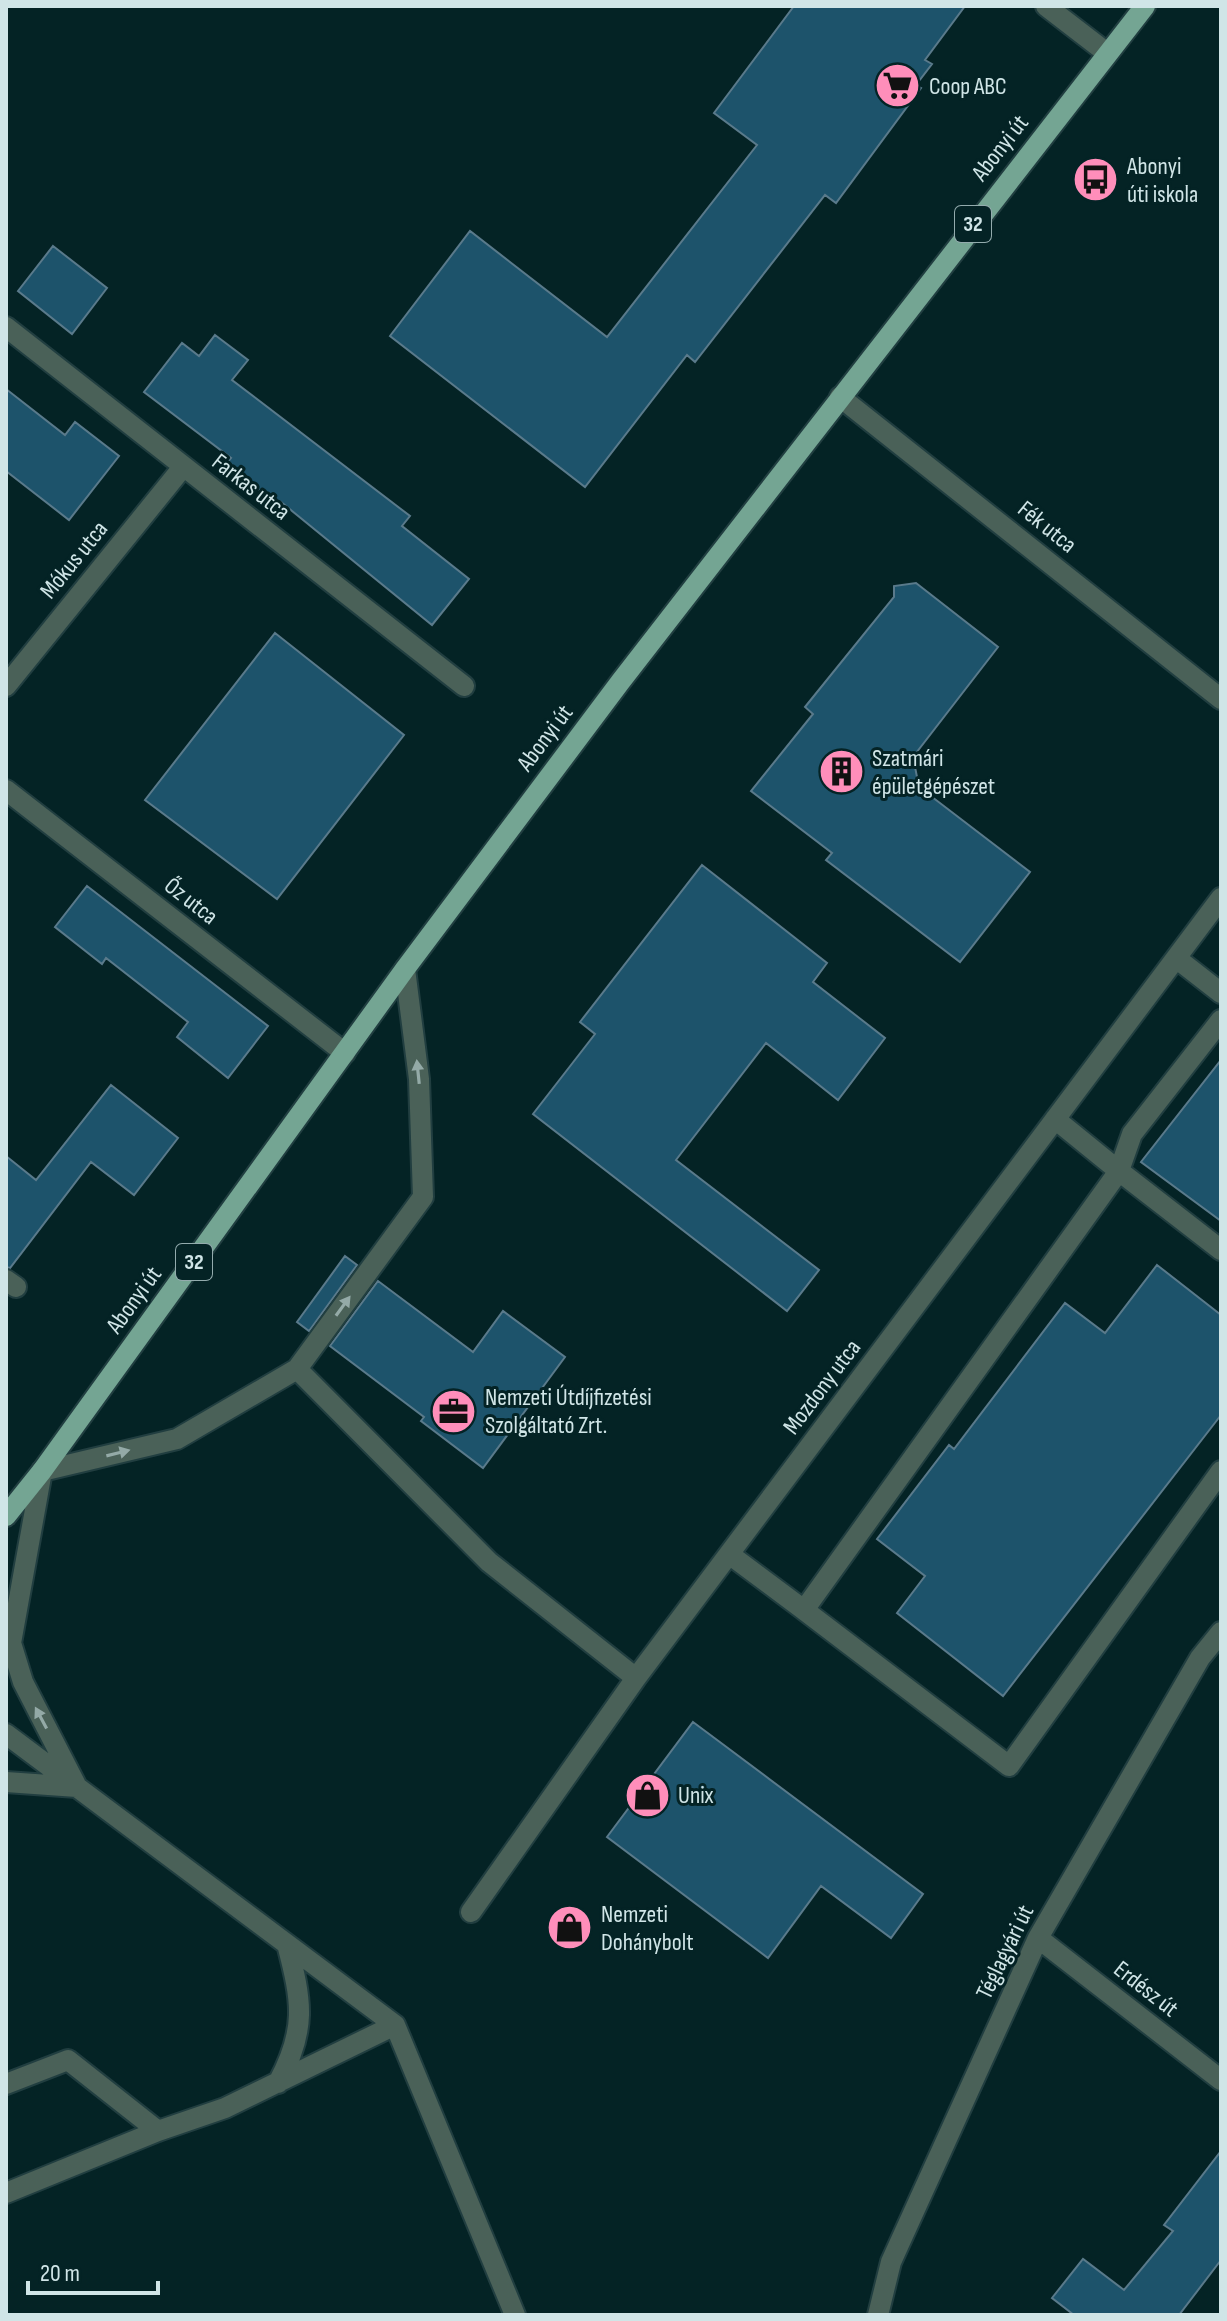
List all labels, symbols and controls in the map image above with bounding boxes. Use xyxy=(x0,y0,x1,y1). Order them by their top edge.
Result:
supermarket icon: Coop ABC xyxy=(874,62,922,110)
place label: Coop ABC xyxy=(929,72,1007,101)
street label: Abonyi út xyxy=(965,109,1035,188)
place label: Abonyi úti iskola xyxy=(1126,152,1198,209)
bus stop icon: Abonyi úti iskola xyxy=(1072,156,1120,204)
road number: 32 xyxy=(955,206,991,242)
street label: Farkas utca xyxy=(206,447,296,527)
street label: Fék utca xyxy=(1012,495,1082,559)
street label: Mókus utca xyxy=(34,515,114,605)
street label: Abonyi út xyxy=(510,699,579,778)
place label: Szatmári épületgépészet xyxy=(872,744,995,801)
building icon: Szatmári épületgépészet xyxy=(817,748,865,796)
street label: Őz utca xyxy=(158,871,224,931)
one-way arrow xyxy=(411,1059,424,1084)
road number: 32 xyxy=(176,1244,212,1280)
street label: Abonyi út xyxy=(99,1261,168,1340)
one-way arrow xyxy=(335,1295,351,1316)
street label: Mozdony utca xyxy=(777,1334,867,1440)
place label: Nemzeti Útdíjfizetési Szolgáltató Zrt. xyxy=(485,1383,652,1440)
office icon: Nemzeti Útdíjfizetési Szolgáltató Zrt. xyxy=(430,1387,478,1435)
one-way arrow xyxy=(106,1446,131,1459)
one-way arrow xyxy=(35,1707,49,1729)
shop icon: Unix xyxy=(623,1771,671,1819)
place label: Unix xyxy=(678,1781,714,1810)
place label: Nemzeti Dohánybolt xyxy=(601,1900,693,1957)
street label: Téglagyári út xyxy=(970,1900,1040,2004)
shop icon: Nemzeti Dohánybolt xyxy=(546,1904,594,1952)
street label: Erdész út xyxy=(1108,1955,1184,2023)
scale bar xyxy=(28,2245,158,2295)
text: 20 m xyxy=(40,2259,80,2288)

